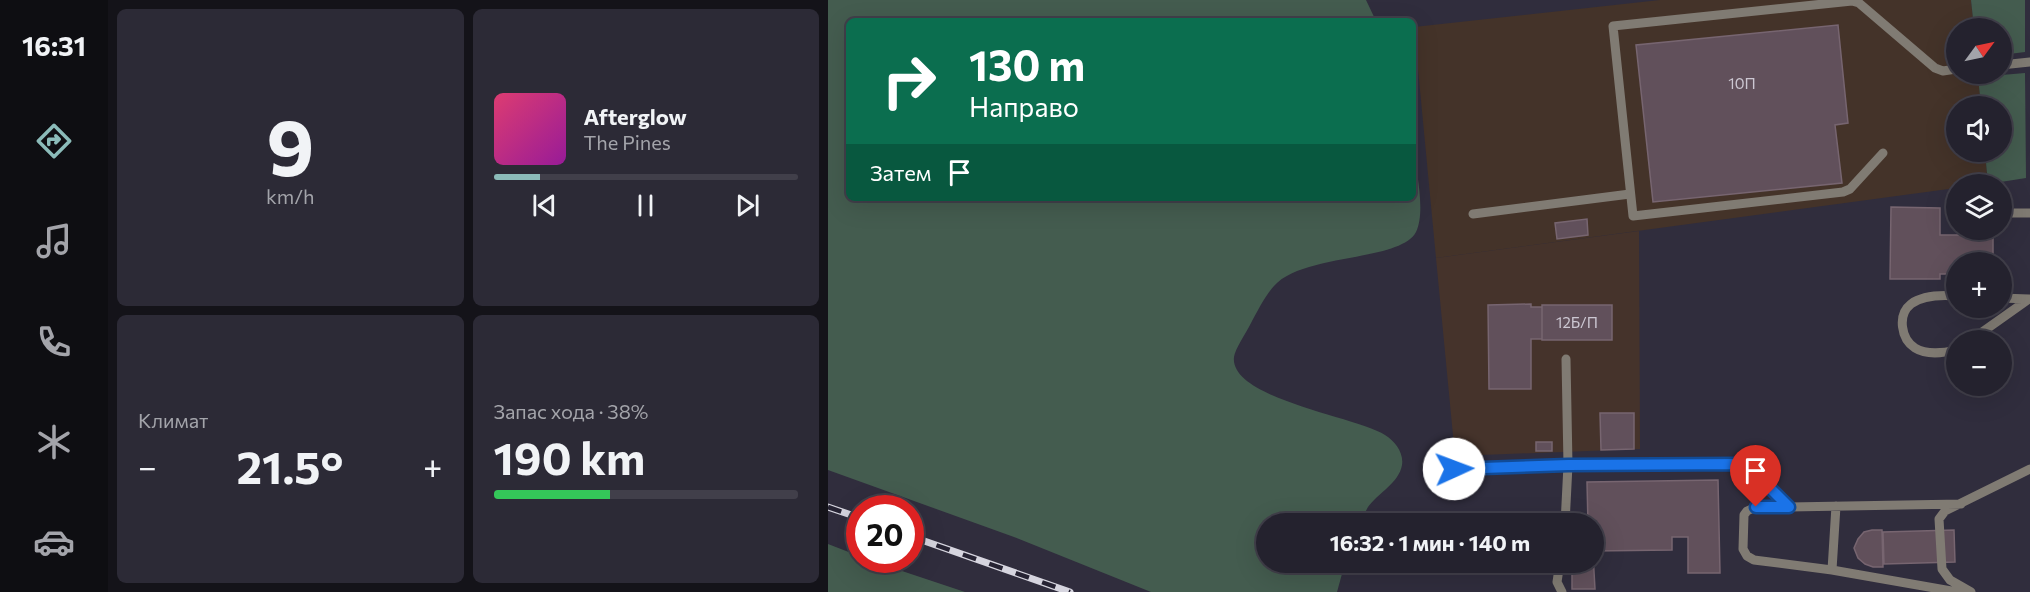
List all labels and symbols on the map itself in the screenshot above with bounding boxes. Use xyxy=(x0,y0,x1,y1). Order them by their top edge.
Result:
north arrow xyxy=(1946,18,2012,84)
house number: 10П xyxy=(1728,74,1756,92)
house number: 12Б/П xyxy=(1556,313,1598,331)
position arrow xyxy=(1422,437,1486,501)
pin xyxy=(1730,445,1781,507)
speed limit sign: 20 xyxy=(846,495,924,573)

